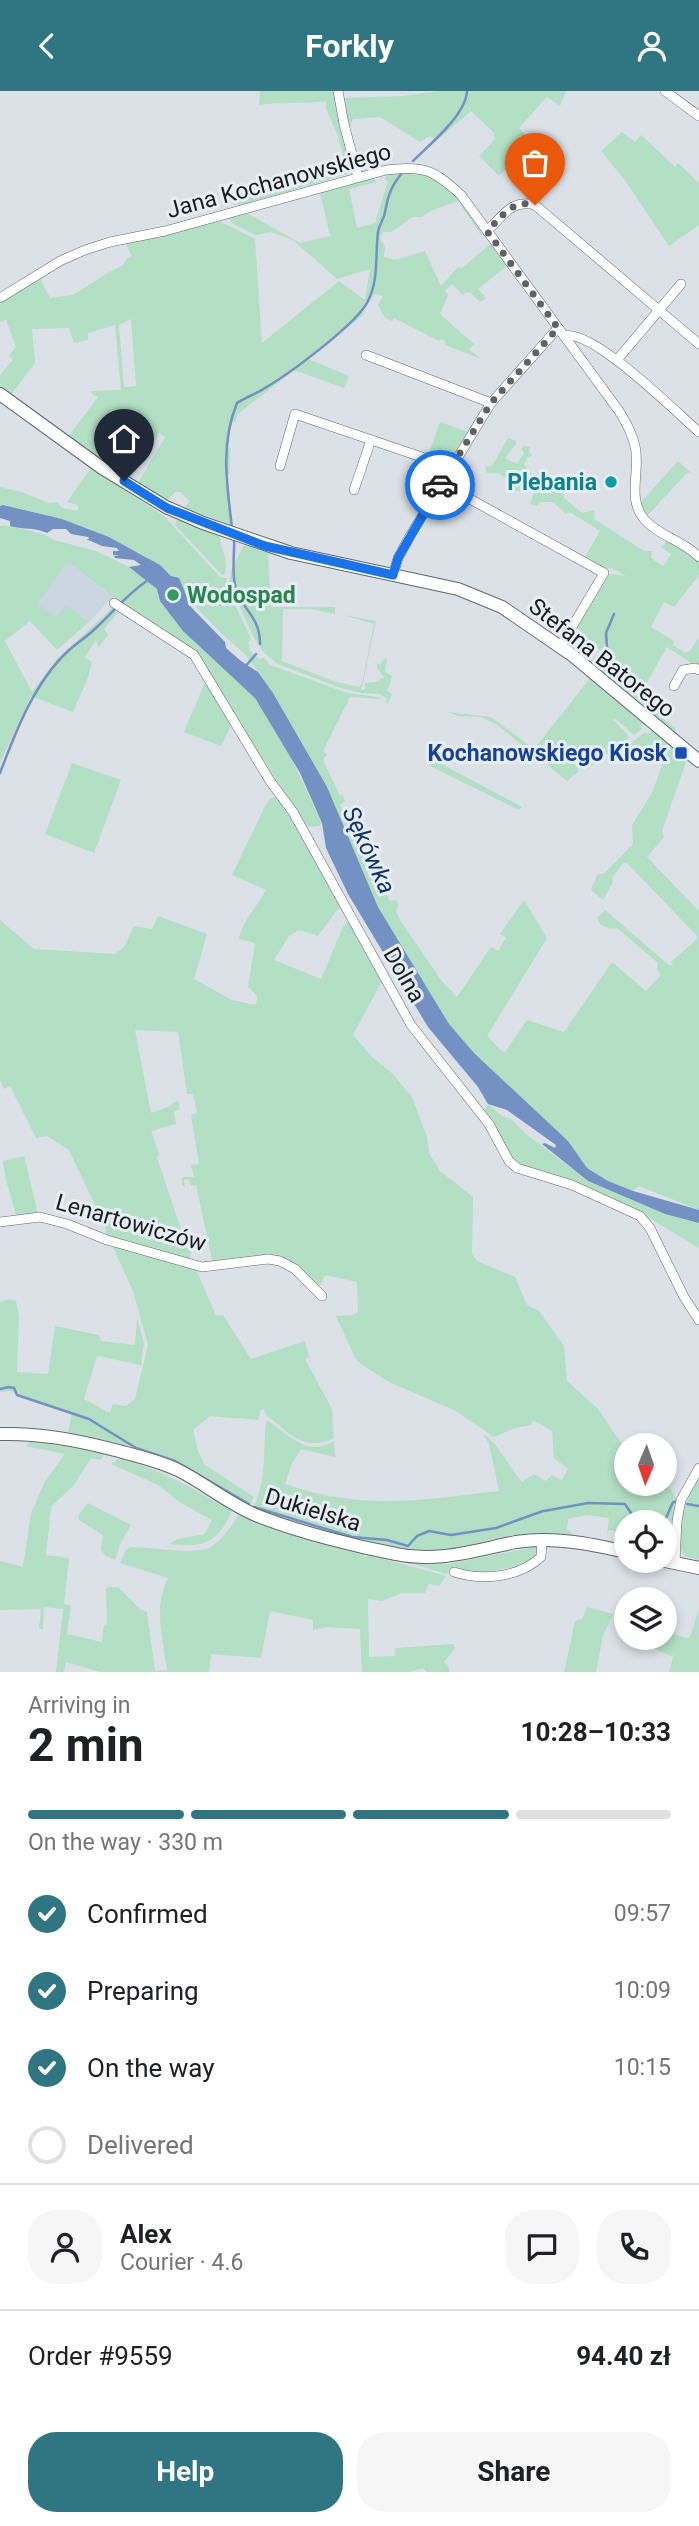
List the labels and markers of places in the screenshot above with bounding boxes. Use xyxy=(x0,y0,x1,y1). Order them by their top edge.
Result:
pin xyxy=(505,133,565,205)
pin xyxy=(94,409,154,481)
place label: Plebania xyxy=(507,469,597,496)
marker: Plebania xyxy=(603,474,619,490)
place label: Wodospad xyxy=(187,582,296,609)
marker: Wodospad xyxy=(165,587,181,603)
place label: Kochanowskiego Kiosk xyxy=(428,740,668,767)
marker: Kochanowskiego Kiosk xyxy=(673,745,689,761)

